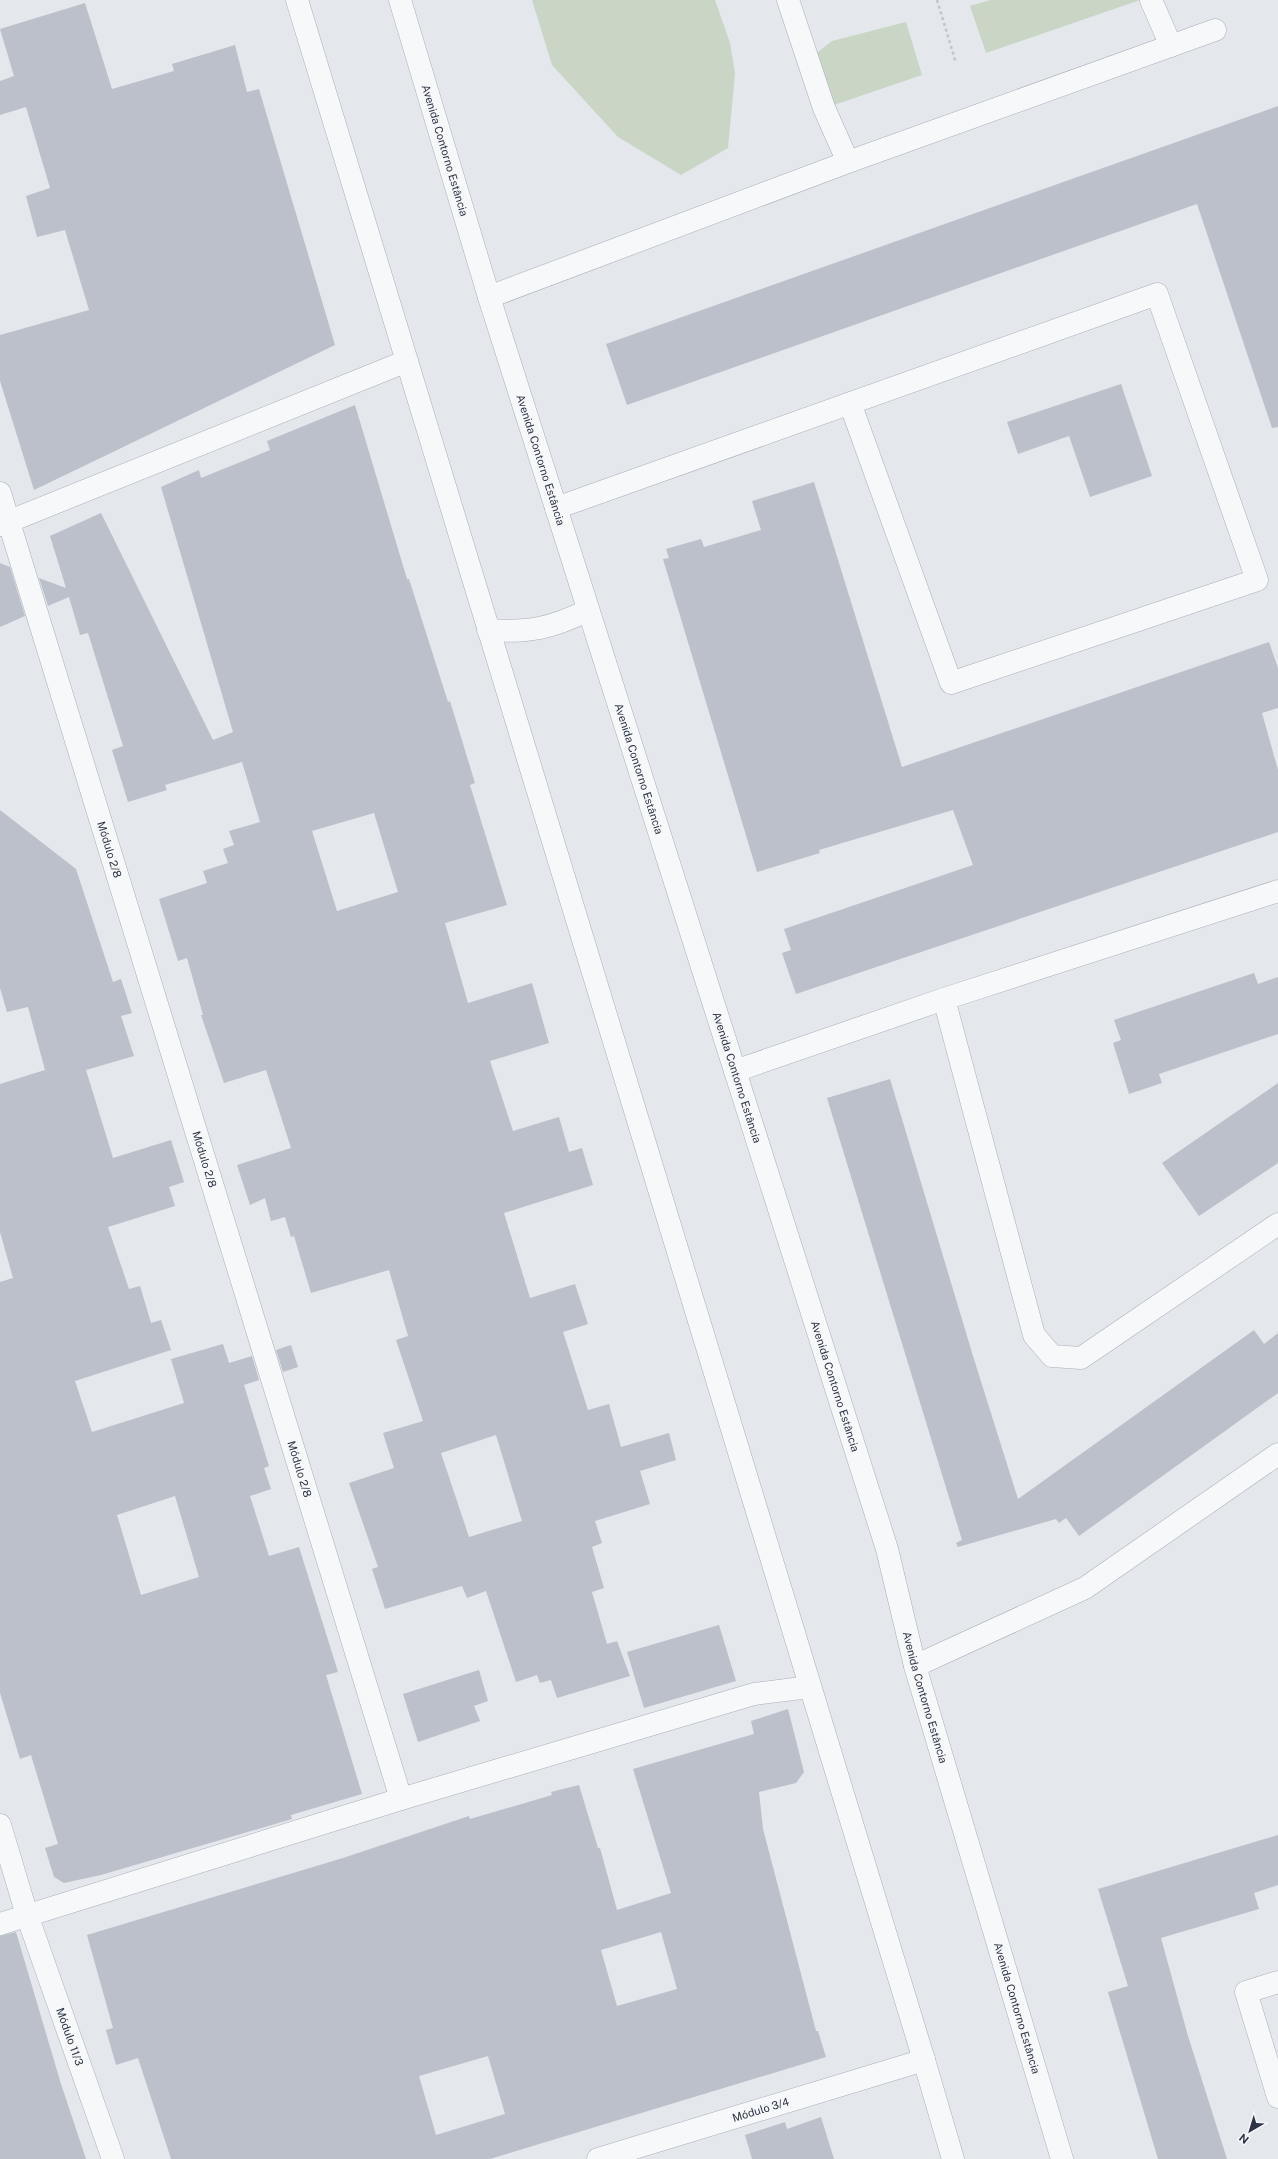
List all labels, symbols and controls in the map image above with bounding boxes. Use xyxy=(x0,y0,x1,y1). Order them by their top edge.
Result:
street label: Avenida Contorno Estância xyxy=(420,83,470,218)
street label: Avenida Contorno Estância xyxy=(514,393,567,527)
street label: Avenida Contorno Estância xyxy=(613,702,665,836)
street label: Módulo 2/8 xyxy=(95,820,124,879)
street label: Avenida Contorno Estância xyxy=(711,1011,764,1144)
street label: Módulo 2/8 xyxy=(190,1130,219,1189)
street label: Avenida Contorno Estância xyxy=(809,1319,862,1453)
street label: Módulo 2/8 xyxy=(285,1439,314,1499)
street label: Avenida Contorno Estância xyxy=(901,1630,950,1765)
street label: Avenida Contorno Estância xyxy=(992,1941,1042,2075)
street label: Módulo 11/3 xyxy=(54,2006,86,2067)
street label: Módulo 3/4 xyxy=(731,2095,791,2124)
north arrow xyxy=(1230,2111,1270,2151)
text: N xyxy=(1237,2132,1251,2146)

